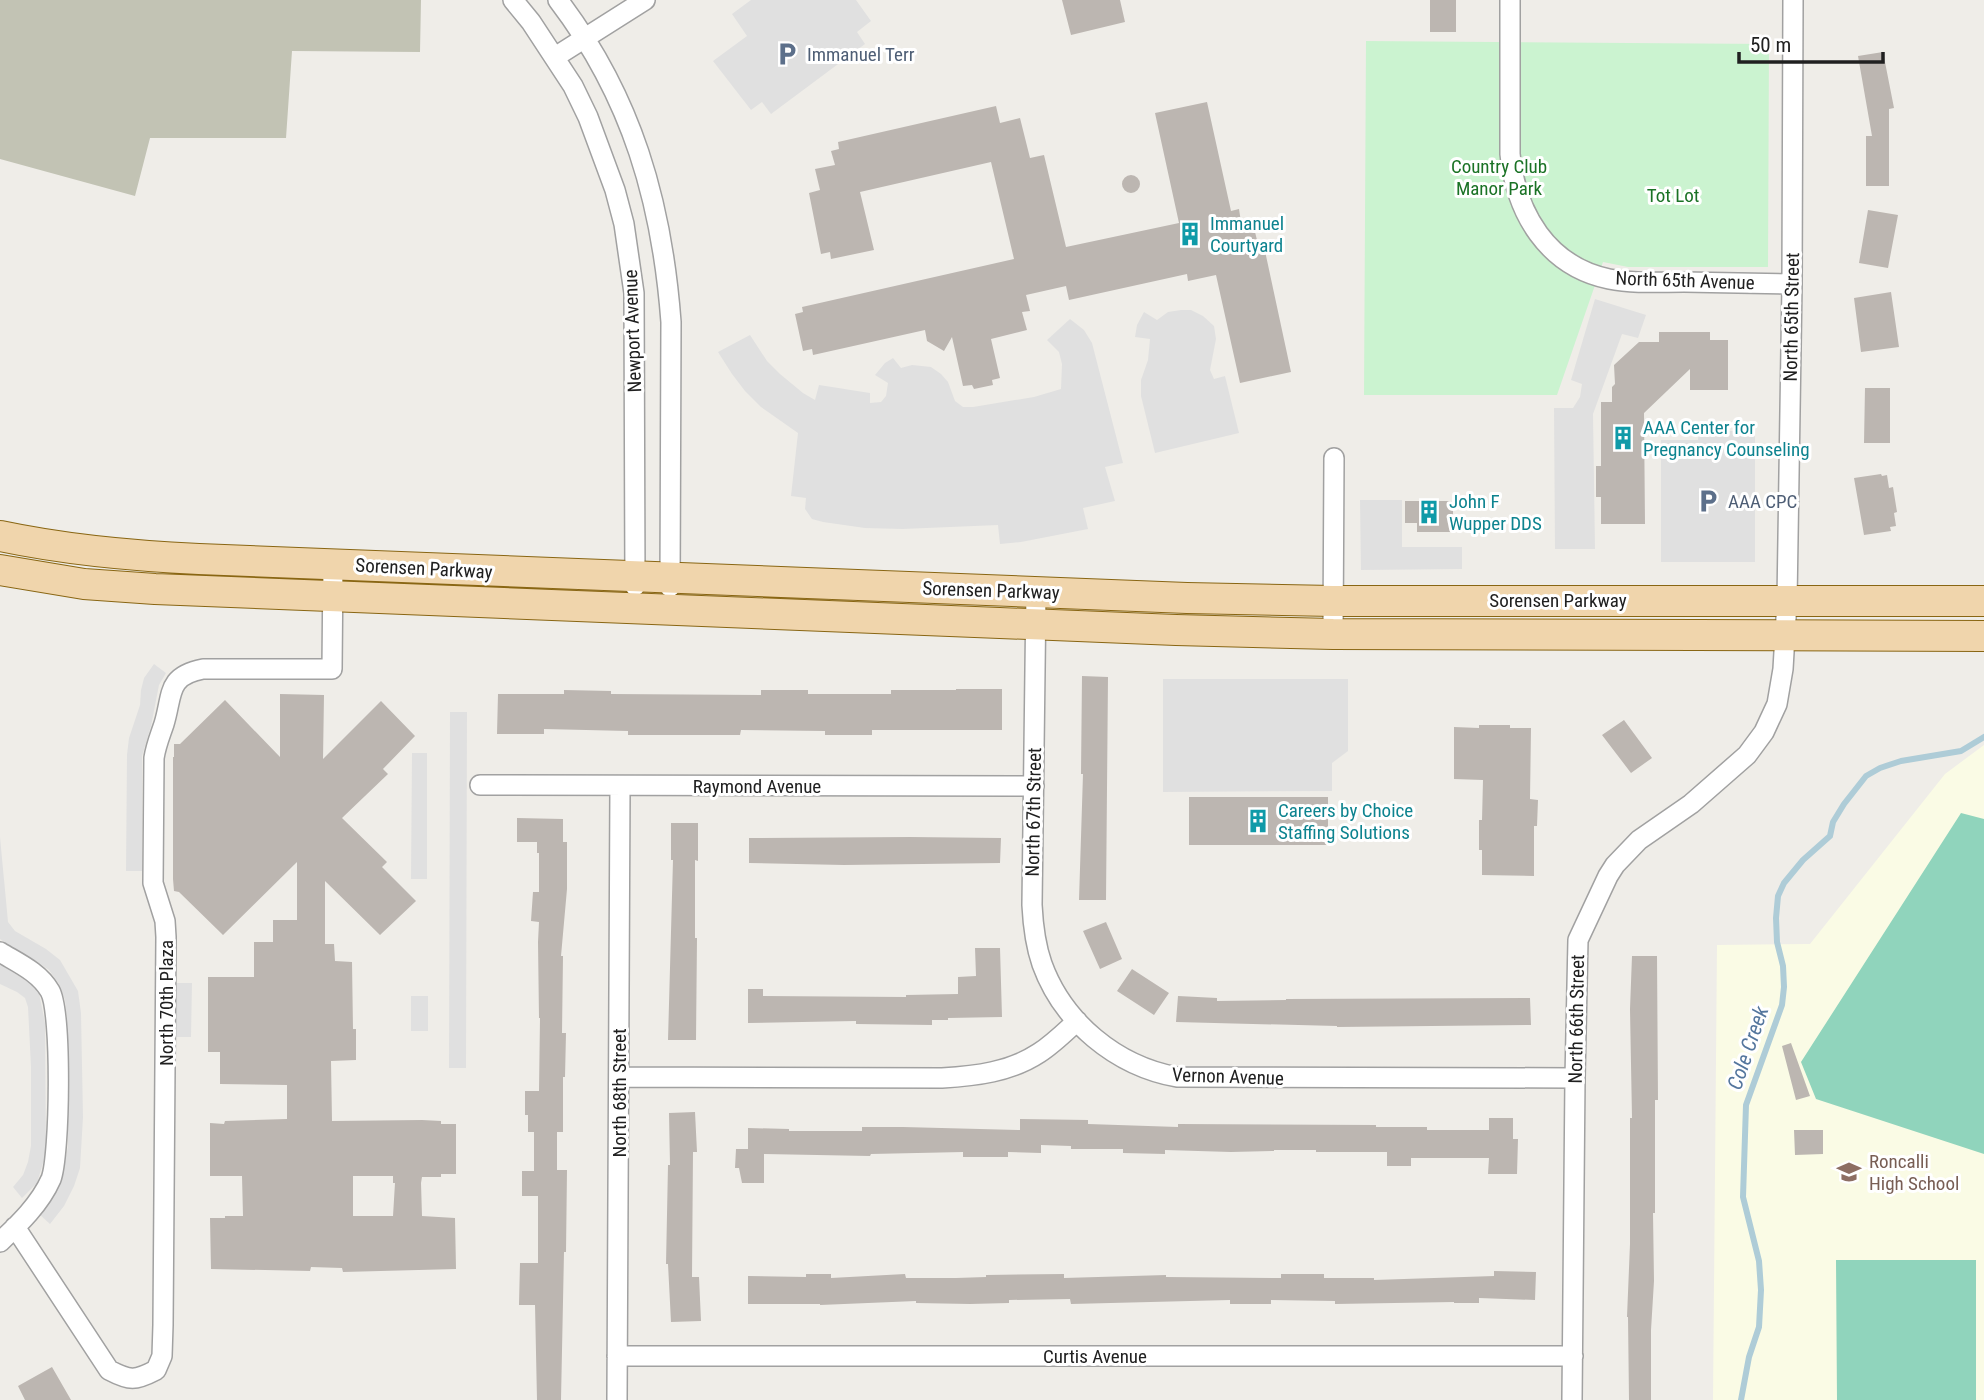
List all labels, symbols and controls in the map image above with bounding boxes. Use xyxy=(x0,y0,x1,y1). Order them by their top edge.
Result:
scale bar xyxy=(1739,21,1882,65)
text: 50 m xyxy=(1750,33,1791,57)
parking icon: Immanuel Terr xyxy=(773,40,801,68)
place label: Immanuel Terr xyxy=(807,43,915,66)
park label: Country Club Manor Park xyxy=(1451,155,1547,200)
park label: Tot Lot xyxy=(1647,184,1699,207)
place label: Immanuel Courtyard xyxy=(1210,212,1284,257)
building icon: Immanuel Courtyard xyxy=(1176,220,1204,248)
street label: North 65th Street xyxy=(1779,252,1804,382)
street label: North 65th Avenue xyxy=(1615,267,1755,294)
street label: Newport Avenue xyxy=(619,269,646,393)
place label: AAA Center for Pregnancy Counseling xyxy=(1643,416,1810,461)
building icon: AAA Center for Pregnancy Counseling xyxy=(1609,424,1637,452)
parking icon: AAA CPC xyxy=(1694,487,1722,515)
place label: John F Wupper DDS xyxy=(1449,490,1542,535)
place label: AAA CPC xyxy=(1728,490,1797,513)
building icon: John F Wupper DDS xyxy=(1415,498,1443,526)
street label: Sorensen Parkway xyxy=(355,553,493,584)
street label: Sorensen Parkway xyxy=(922,577,1060,604)
street label: Sorensen Parkway xyxy=(1489,589,1627,612)
street label: North 67th Street xyxy=(1021,747,1046,877)
street label: Raymond Avenue xyxy=(693,775,821,798)
place label: Careers by Choice Staffing Solutions xyxy=(1278,799,1413,844)
building icon: Careers by Choice Staffing Solutions xyxy=(1244,807,1272,835)
street label: North 70th Plaza xyxy=(155,940,178,1066)
street label: North 66th Street xyxy=(1564,954,1589,1084)
water label: Cole Creek xyxy=(1723,1002,1774,1093)
street label: North 68th Street xyxy=(608,1028,631,1158)
street label: Vernon Avenue xyxy=(1172,1063,1284,1090)
place label: Roncalli High School xyxy=(1869,1150,1959,1195)
school or university icon: Roncalli High School xyxy=(1835,1158,1863,1186)
street label: Curtis Avenue xyxy=(1043,1345,1147,1368)

